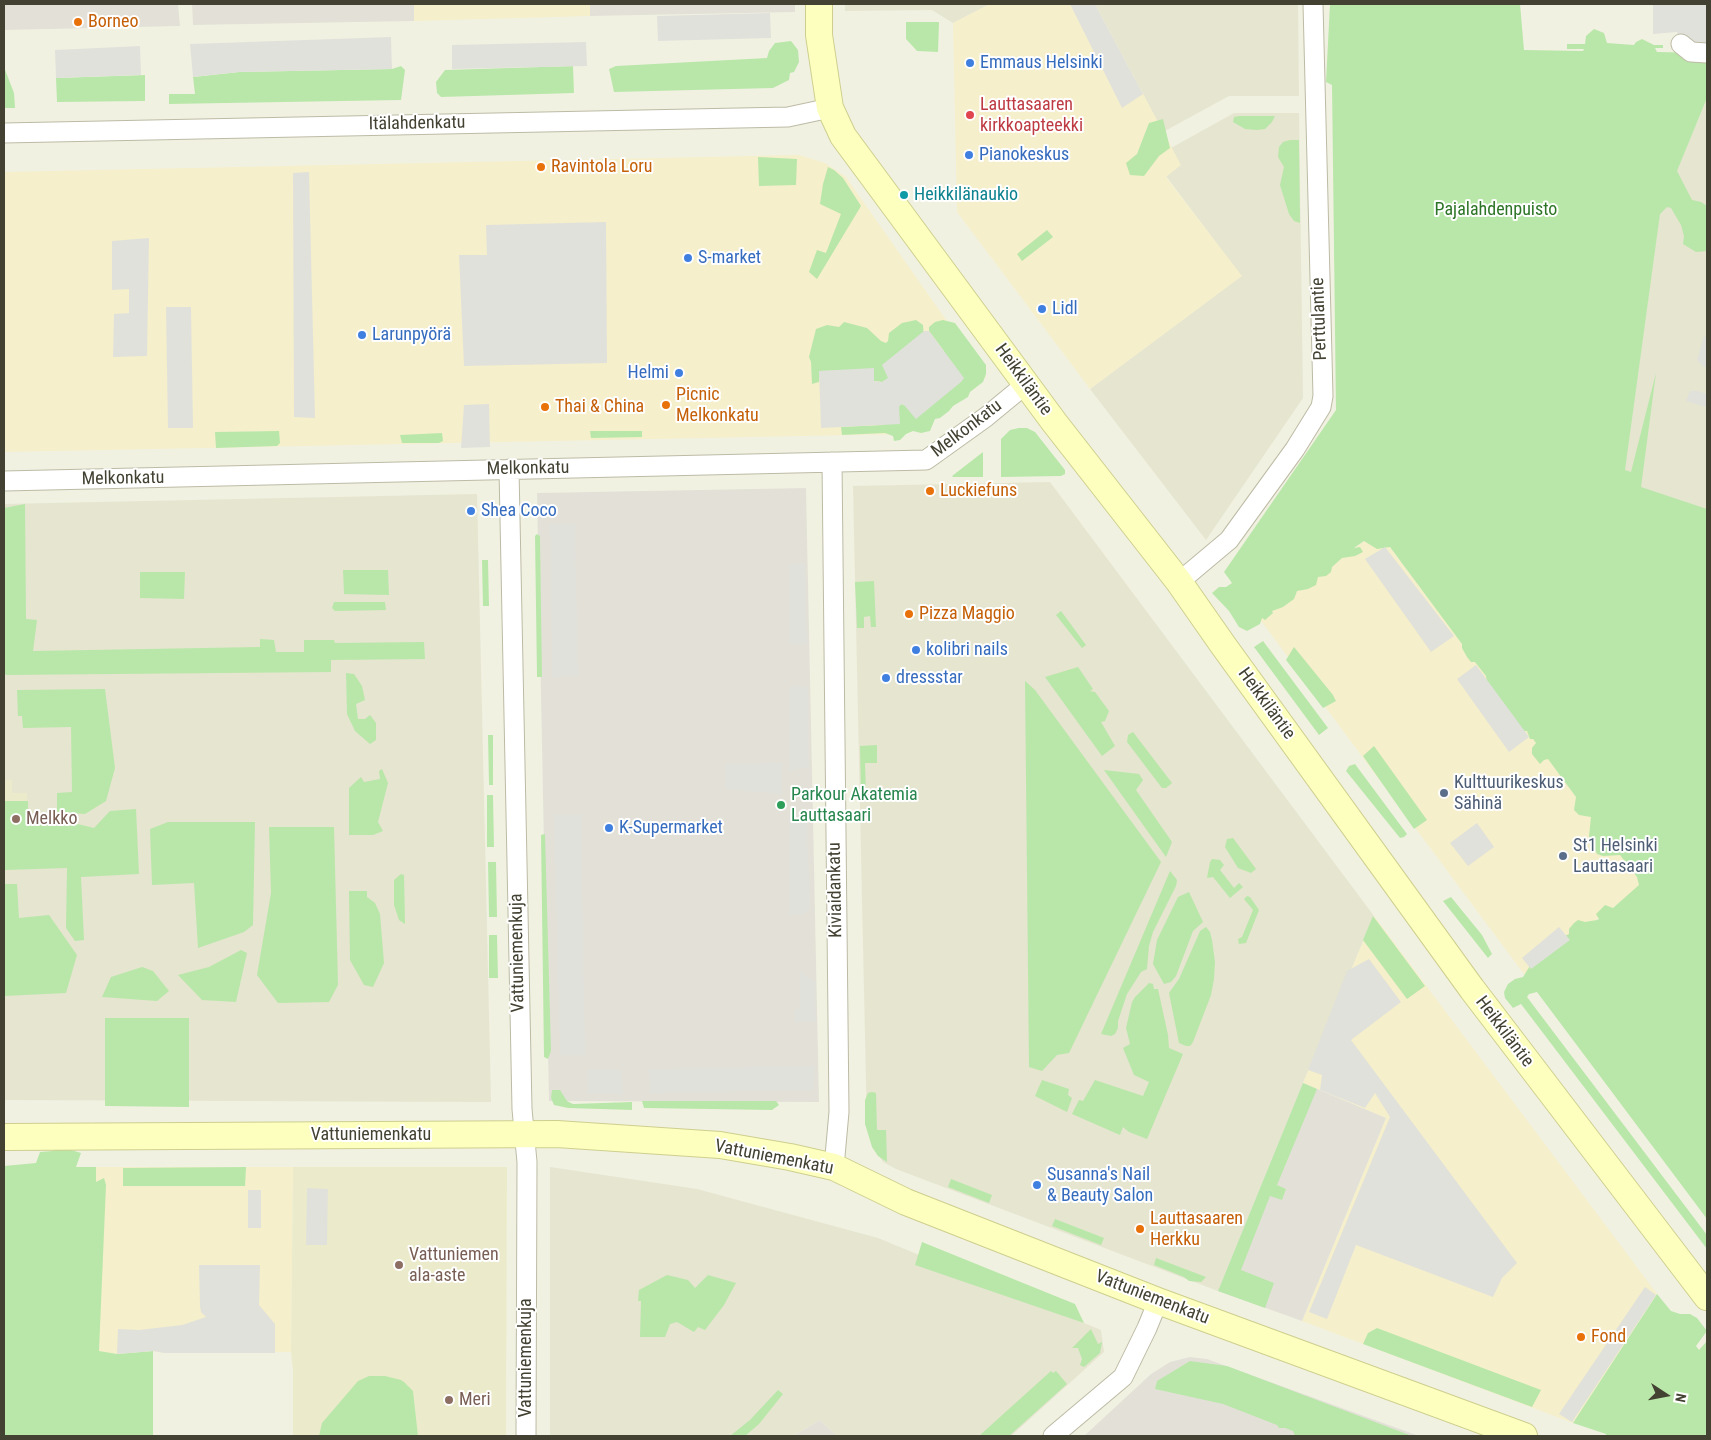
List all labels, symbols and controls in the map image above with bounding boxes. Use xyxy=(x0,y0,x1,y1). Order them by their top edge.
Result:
place label: Borneo xyxy=(88,11,139,33)
marker: Borneo xyxy=(72,16,84,28)
place label: Emmaus Helsinki xyxy=(980,52,1103,74)
marker: Emmaus Helsinki xyxy=(964,57,976,69)
place label: Lauttasaaren kirkkoapteekki xyxy=(980,94,1083,136)
marker: Lauttasaaren kirkkoapteekki xyxy=(964,109,976,121)
street label: Itälahdenkatu xyxy=(368,112,466,136)
place label: Pianokeskus xyxy=(979,144,1069,166)
marker: Pianokeskus xyxy=(963,149,975,161)
place label: Ravintola Loru xyxy=(551,156,652,178)
marker: Ravintola Loru xyxy=(535,161,547,173)
place label: Heikkilänaukio xyxy=(914,184,1018,206)
marker: Heikkilänaukio xyxy=(898,189,910,201)
park label: Pajalahdenpuisto xyxy=(1435,199,1557,221)
place label: S-market xyxy=(698,247,761,269)
marker: S-market xyxy=(682,252,694,264)
street label: Perttulantie xyxy=(1308,277,1332,361)
place label: Lidl xyxy=(1052,298,1078,320)
marker: Lidl xyxy=(1036,303,1048,315)
place label: Larunpyörä xyxy=(372,324,451,346)
marker: Larunpyörä xyxy=(356,329,368,341)
street label: Heikkiläntie xyxy=(990,340,1056,420)
place label: Helmi xyxy=(628,362,669,384)
marker: Helmi xyxy=(673,367,685,379)
place label: Picnic Melkonkatu xyxy=(676,384,759,426)
street label: Melkonkatu xyxy=(927,395,1007,463)
place label: Thai & China xyxy=(555,396,644,418)
marker: Picnic Melkonkatu xyxy=(660,399,672,411)
marker: Thai & China xyxy=(539,401,551,413)
street label: Melkonkatu xyxy=(486,457,570,481)
street label: Melkonkatu xyxy=(81,467,165,491)
place label: Luckiefuns xyxy=(940,480,1017,502)
marker: Luckiefuns xyxy=(924,485,936,497)
place label: Shea Coco xyxy=(481,500,557,522)
marker: Shea Coco xyxy=(465,505,477,517)
place label: Pizza Maggio xyxy=(919,603,1015,625)
marker: Pizza Maggio xyxy=(903,608,915,620)
place label: kolibri nails xyxy=(926,639,1008,661)
marker: kolibri nails xyxy=(910,644,922,656)
street label: Heikkiläntie xyxy=(1233,664,1299,744)
place label: dressstar xyxy=(896,667,963,689)
marker: dressstar xyxy=(880,672,892,684)
place label: Kulttuurikeskus Sähinä xyxy=(1454,772,1564,814)
place label: Parkour Akatemia Lauttasaari xyxy=(791,784,918,826)
marker: Kulttuurikeskus Sähinä xyxy=(1438,787,1450,799)
marker: Parkour Akatemia Lauttasaari xyxy=(775,799,787,811)
place label: Melkko xyxy=(26,808,77,830)
marker: Melkko xyxy=(10,813,22,825)
place label: K-Supermarket xyxy=(619,817,723,839)
marker: K-Supermarket xyxy=(603,822,615,834)
place label: St1 Helsinki Lauttasaari xyxy=(1573,835,1658,878)
street label: Kiviaidankatu xyxy=(824,842,848,938)
marker: St1 Helsinki Lauttasaari xyxy=(1557,850,1569,862)
street label: Vattuniemenkuja xyxy=(506,893,530,1013)
street label: Heikkiläntie xyxy=(1470,992,1538,1072)
street label: Vattuniemenkatu xyxy=(311,1124,431,1146)
street label: Vattuniemenkatu xyxy=(713,1136,835,1180)
place label: Susanna's Nail & Beauty Salon xyxy=(1047,1164,1153,1206)
marker: Susanna's Nail & Beauty Salon xyxy=(1031,1179,1043,1191)
place label: Lauttasaaren Herkku xyxy=(1150,1208,1243,1250)
marker: Lauttasaaren Herkku xyxy=(1134,1223,1146,1235)
place label: Vattuniemen ala-aste xyxy=(409,1244,499,1286)
marker: Vattuniemen ala-aste xyxy=(393,1259,405,1271)
street label: Vattuniemenkatu xyxy=(1092,1266,1212,1330)
street label: Vattuniemenkuja xyxy=(515,1298,537,1418)
place label: Fond xyxy=(1591,1326,1626,1348)
marker: Fond xyxy=(1575,1331,1587,1343)
north arrow xyxy=(1641,1370,1691,1420)
place label: Meri xyxy=(459,1389,491,1411)
text: N xyxy=(1672,1392,1689,1404)
marker: Meri xyxy=(443,1394,455,1406)

